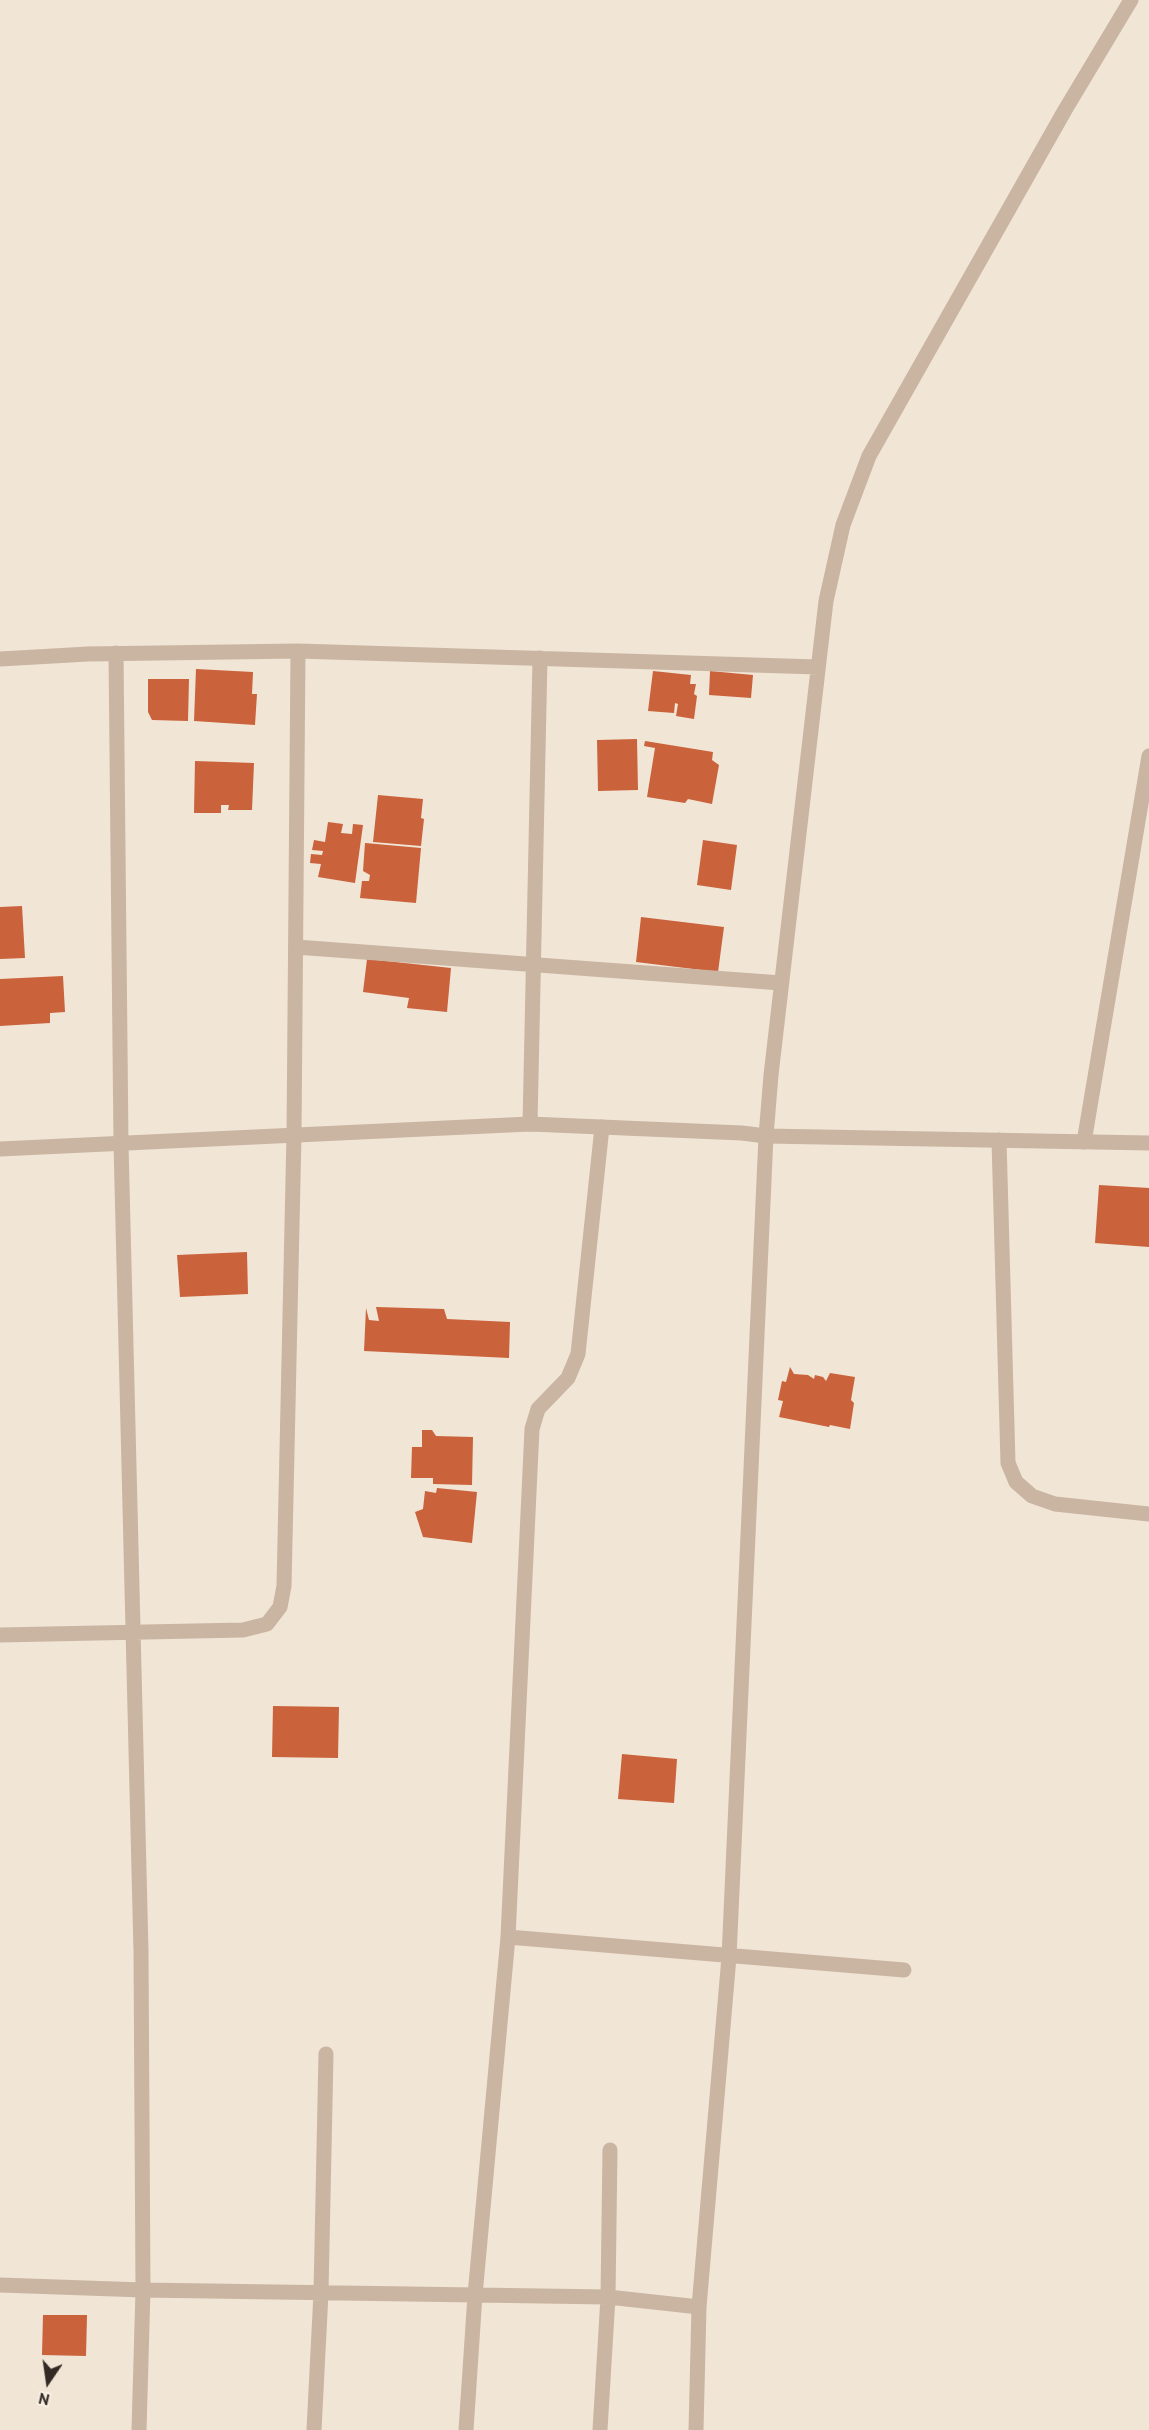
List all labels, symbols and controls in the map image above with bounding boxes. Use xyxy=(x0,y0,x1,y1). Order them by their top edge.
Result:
north arrow xyxy=(18,2352,78,2412)
text: N xyxy=(37,2389,51,2410)

